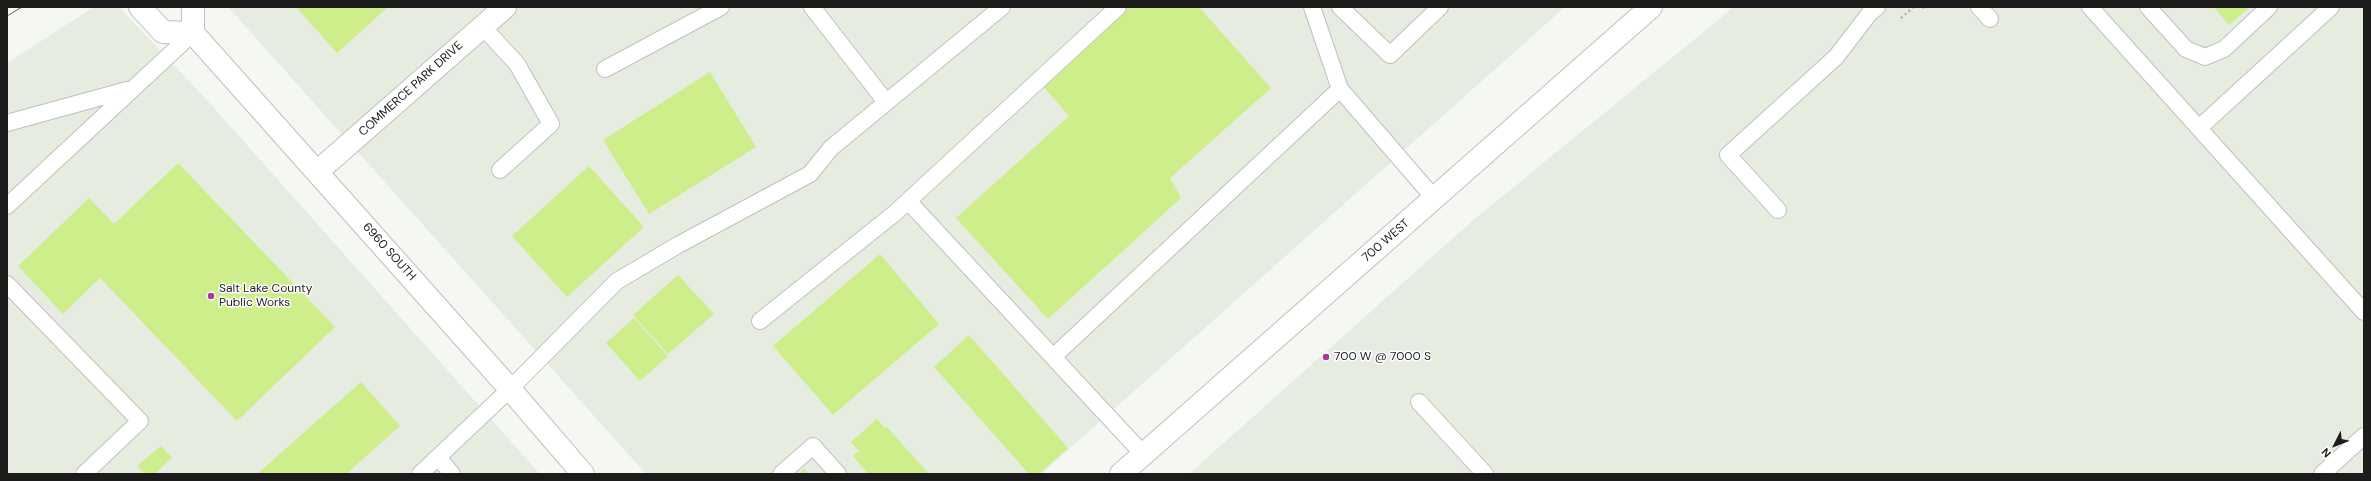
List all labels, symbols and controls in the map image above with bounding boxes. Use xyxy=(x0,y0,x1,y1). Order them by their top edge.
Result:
street label: COMMERCE PARK DRIVE xyxy=(356,39,466,139)
street label: 700 WEST xyxy=(1359,217,1413,265)
street label: 6960 SOUTH xyxy=(359,220,419,284)
place label: Salt Lake County Public Works xyxy=(219,282,312,310)
marker: Salt Lake County Public Works xyxy=(206,291,216,301)
place label: 700 W @ 7000 S xyxy=(1334,350,1431,364)
marker: 700 W @ 7000 S xyxy=(1321,352,1331,362)
north arrow xyxy=(2315,425,2355,465)
text: N xyxy=(2318,445,2334,461)

